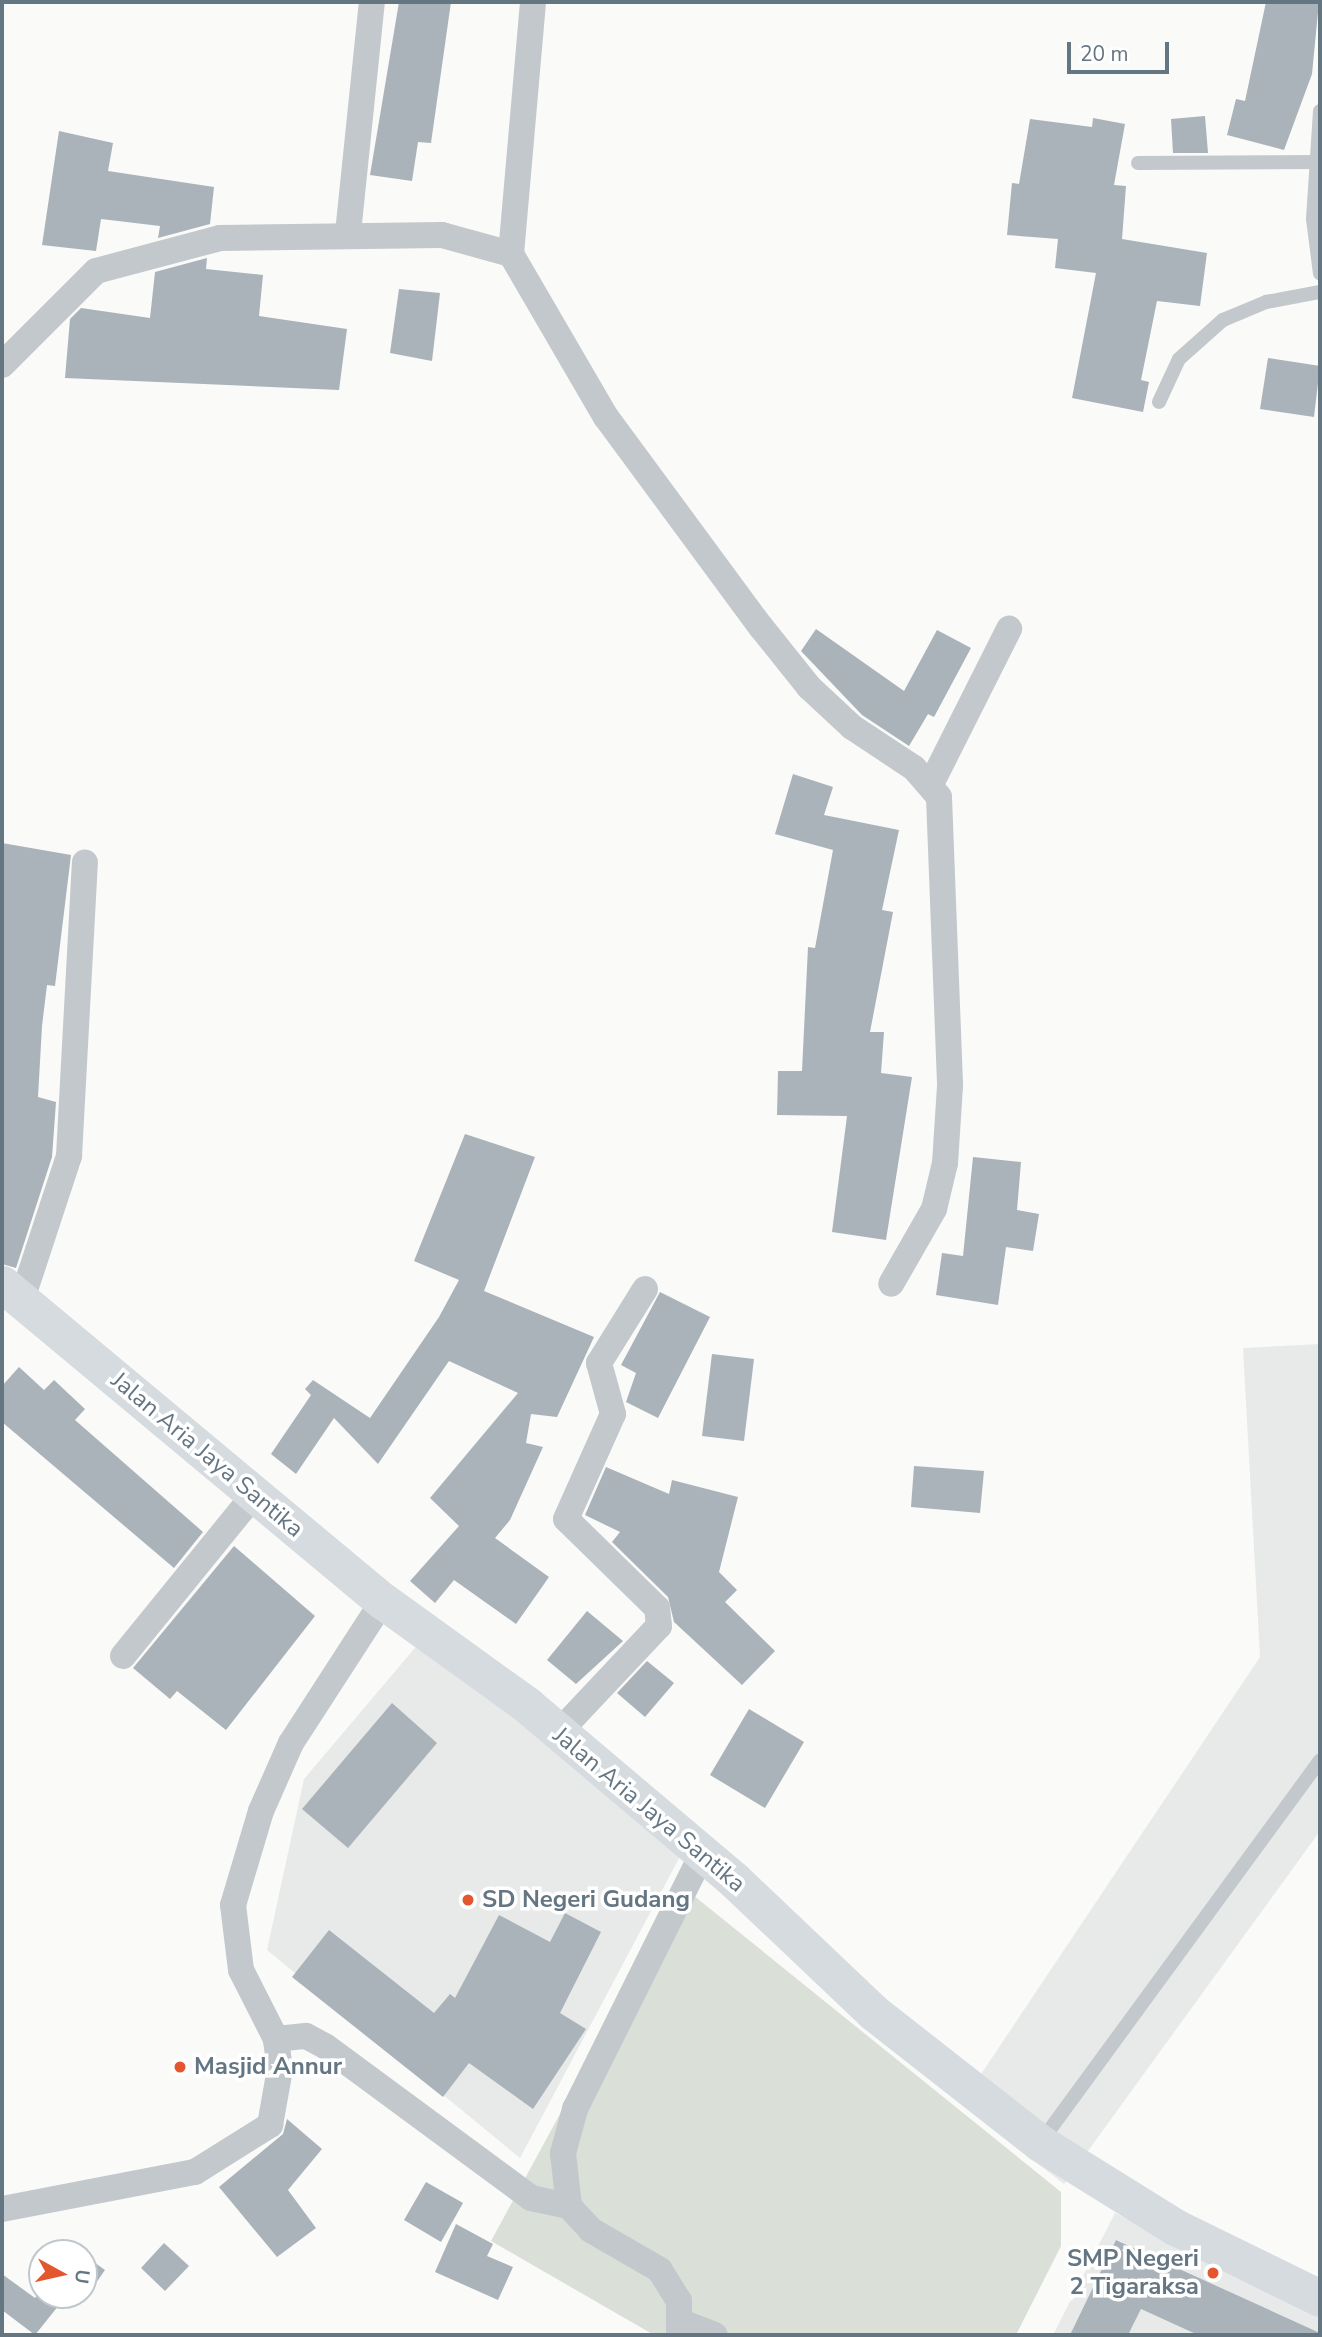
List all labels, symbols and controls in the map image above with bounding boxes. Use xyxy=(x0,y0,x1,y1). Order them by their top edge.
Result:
scale bar xyxy=(1070,28,1172,72)
text: 20 m xyxy=(1080,40,1129,68)
street label: Jalan Aria Jaya Santika xyxy=(105,1366,309,1544)
street label: Jalan Aria Jaya Santika xyxy=(547,1721,751,1899)
place label: SD Negeri Gudang xyxy=(482,1886,690,1914)
marker: SD Negeri Gudang xyxy=(460,1892,476,1908)
place label: Masjid Annur xyxy=(194,2053,342,2081)
marker: Masjid Annur xyxy=(172,2059,188,2075)
north arrow xyxy=(28,2239,98,2309)
place label: SMP Negeri 2 Tigaraksa xyxy=(1067,2245,1199,2301)
marker: SMP Negeri 2 Tigaraksa xyxy=(1205,2265,1221,2281)
text: U xyxy=(68,2268,96,2285)

